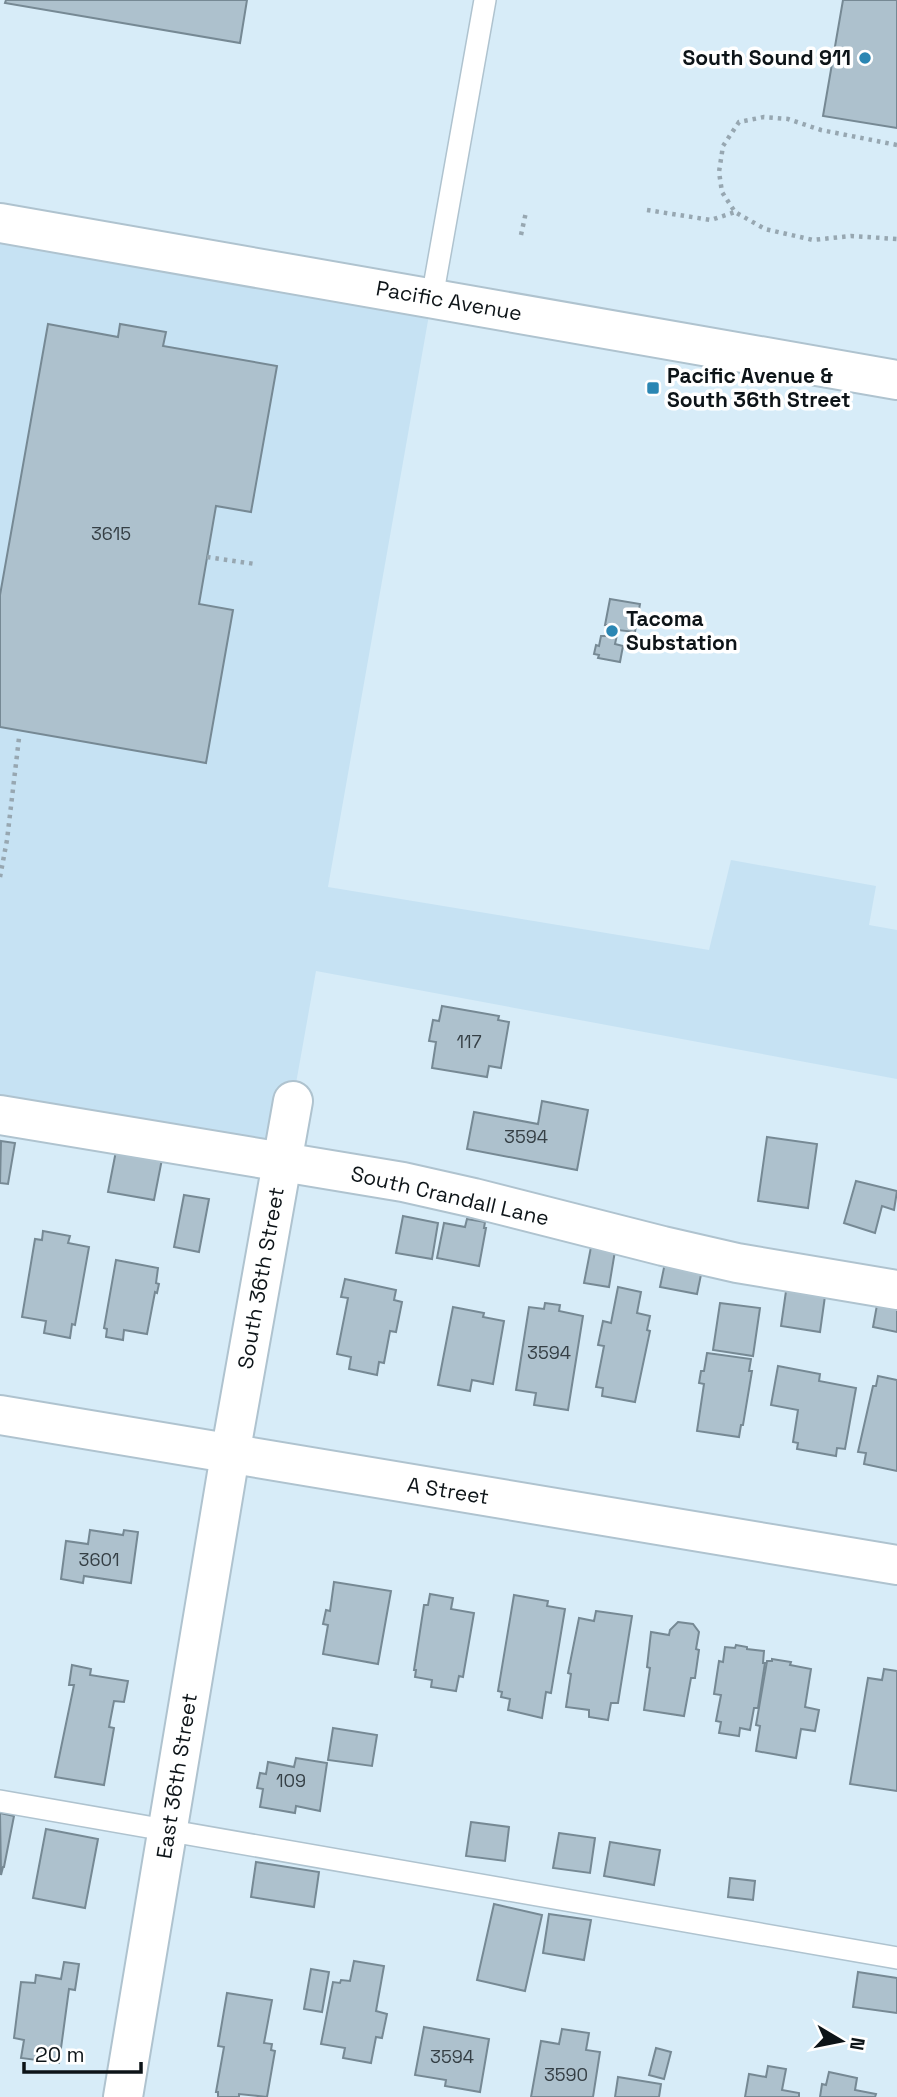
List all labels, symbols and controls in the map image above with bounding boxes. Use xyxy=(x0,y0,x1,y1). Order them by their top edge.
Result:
place label: South Sound 911 xyxy=(682,44,851,71)
marker: South Sound 911 xyxy=(857,50,873,66)
street label: Pacific Avenue xyxy=(374,274,524,327)
place label: Pacific Avenue & South 36th Street xyxy=(667,362,851,413)
marker: Pacific Avenue & South 36th Street xyxy=(645,380,661,396)
house number: 3615 xyxy=(91,522,131,545)
place label: Tacoma Substation xyxy=(626,605,738,656)
marker: Tacoma Substation xyxy=(604,623,620,639)
house number: 117 xyxy=(456,1030,482,1053)
house number: 3594 xyxy=(504,1125,548,1148)
street label: South Crandall Lane xyxy=(348,1160,552,1231)
street label: South 36th Street xyxy=(231,1185,290,1371)
house number: 3594 xyxy=(527,1341,571,1364)
street label: A Street xyxy=(405,1471,491,1510)
house number: 3601 xyxy=(79,1548,119,1571)
street label: East 36th Street xyxy=(150,1691,203,1861)
house number: 109 xyxy=(276,1769,306,1792)
north arrow xyxy=(806,2006,876,2076)
scale bar xyxy=(24,2030,142,2074)
text: N xyxy=(844,2035,871,2052)
text: 20 m xyxy=(35,2041,85,2068)
house number: 3594 xyxy=(430,2045,474,2068)
house number: 3590 xyxy=(544,2063,588,2086)

